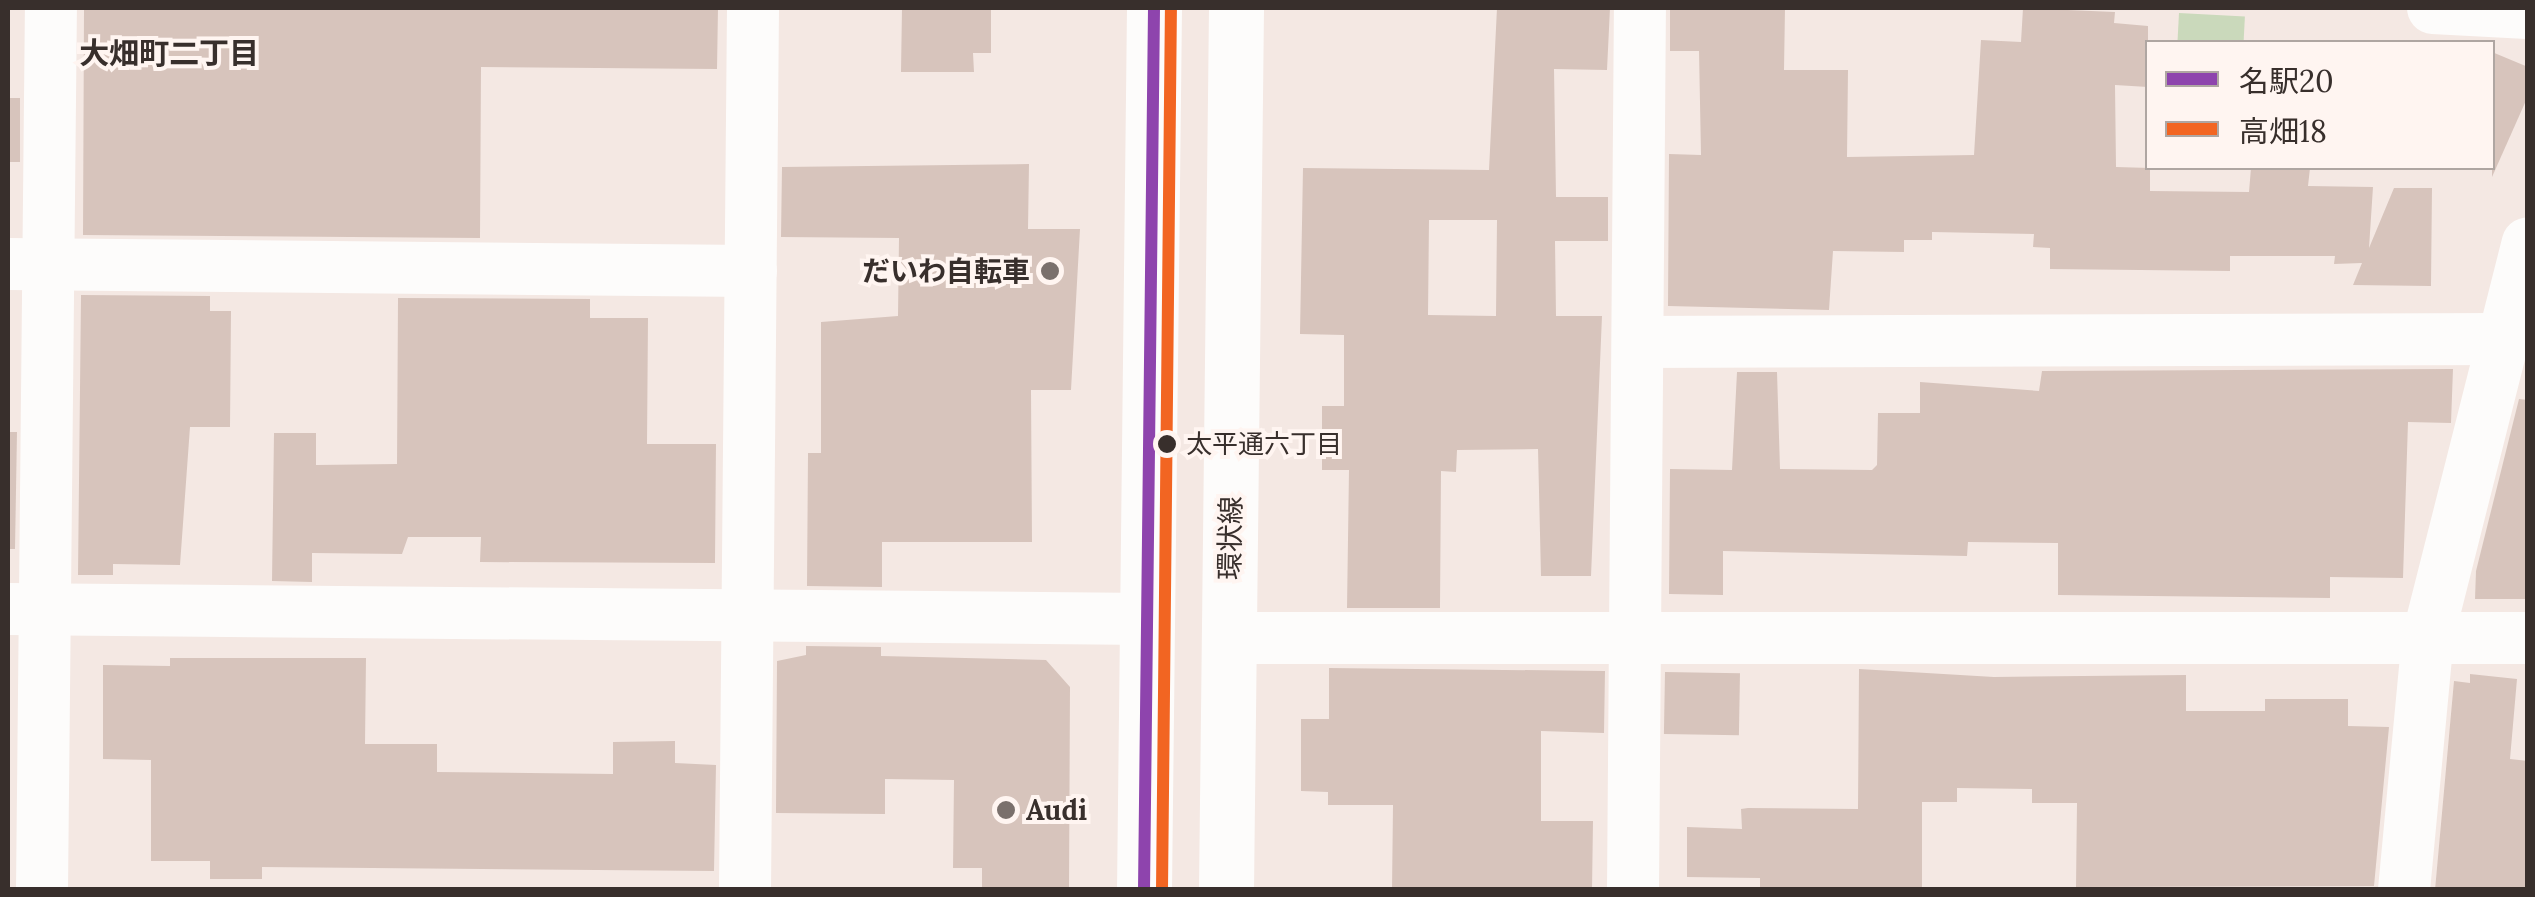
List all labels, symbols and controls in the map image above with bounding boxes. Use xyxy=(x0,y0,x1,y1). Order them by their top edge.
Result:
district label: 大畑町二丁目 xyxy=(79,35,259,71)
legend xyxy=(2145,40,2495,170)
text: 名駅20 xyxy=(2239,62,2334,100)
text: 高畑18 xyxy=(2239,112,2327,150)
place label: だいわ自転車 xyxy=(862,254,1030,288)
marker: だいわ自転車 xyxy=(1039,260,1061,282)
place label: 太平通六丁目 xyxy=(1186,428,1342,460)
marker: 太平通六丁目 xyxy=(1157,434,1177,454)
street label: 環状線 xyxy=(1212,496,1248,580)
place label: Audi xyxy=(1026,793,1087,827)
marker: Audi xyxy=(995,799,1017,821)

